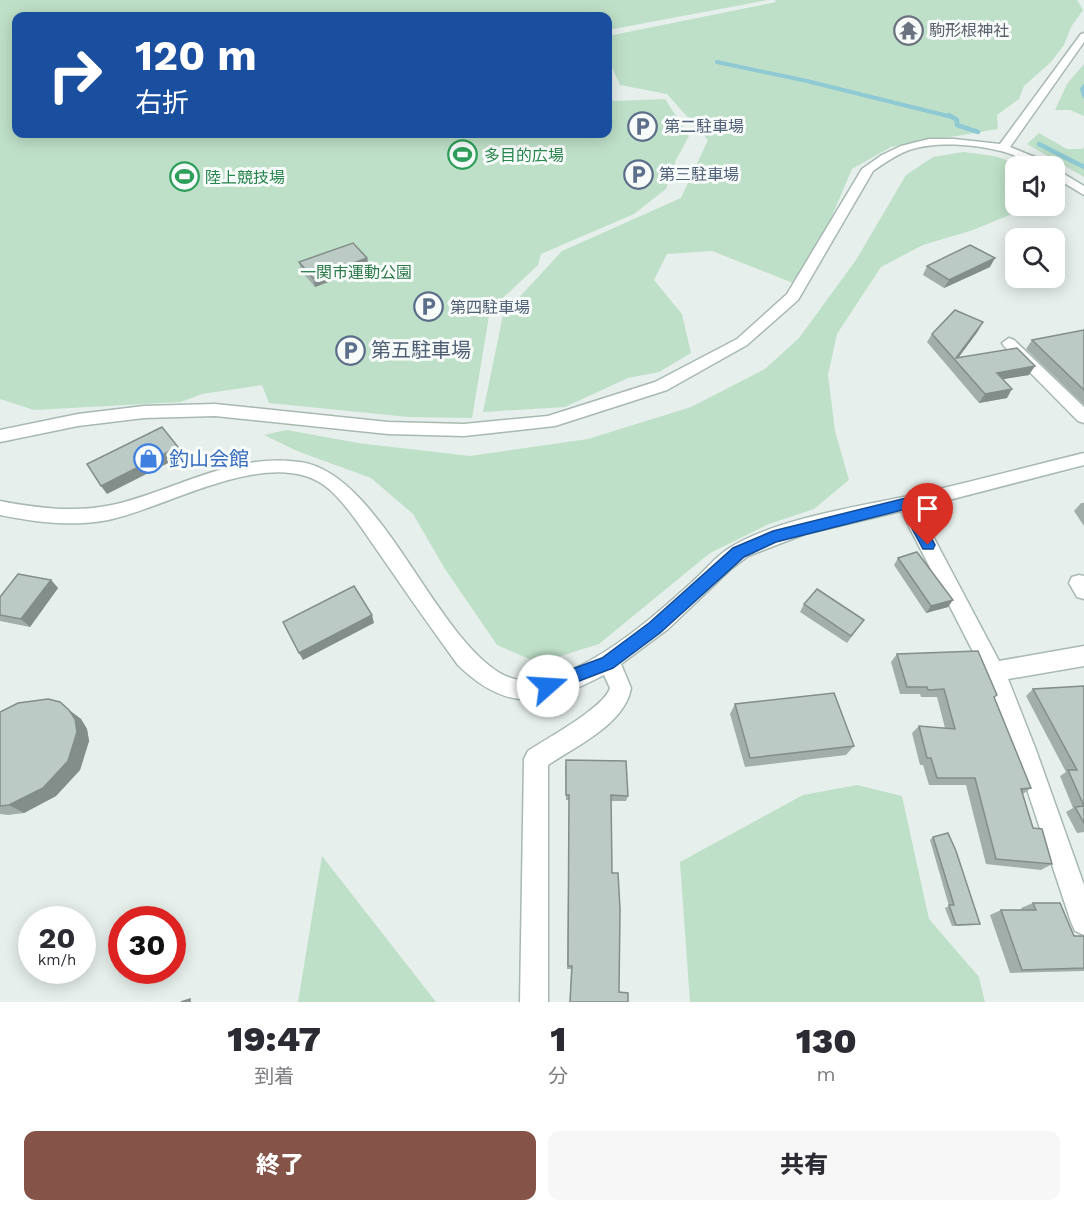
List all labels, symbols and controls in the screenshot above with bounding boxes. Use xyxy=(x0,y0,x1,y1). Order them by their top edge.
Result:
temple icon: 駒形根神社 xyxy=(892,14,924,46)
place label: 駒形根神社 xyxy=(929,21,1009,40)
text: 120 m xyxy=(135,31,257,80)
icon: right xyxy=(36,36,114,114)
text: 右折 xyxy=(135,87,189,119)
parking icon: 第二駐車場 xyxy=(627,110,659,142)
place label: 第二駐車場 xyxy=(664,117,744,136)
sports icon: 多目的広場 xyxy=(447,139,479,171)
place label: 多目的広場 xyxy=(484,146,564,165)
map controls xyxy=(1005,156,1065,288)
button: sound xyxy=(1005,156,1065,216)
parking icon: 第三駐車場 xyxy=(622,158,654,190)
sports icon: 陸上競技場 xyxy=(168,161,200,193)
place label: 第三駐車場 xyxy=(659,165,739,184)
place label: 陸上競技場 xyxy=(205,168,285,187)
button: search xyxy=(1005,228,1065,288)
park label: 一関市運動公園 xyxy=(300,263,412,282)
parking icon: 第四駐車場 xyxy=(413,291,445,323)
place label: 第四駐車場 xyxy=(450,298,530,317)
parking icon: 第五駐車場 xyxy=(334,334,366,366)
place label: 第五駐車場 xyxy=(371,338,471,362)
shop icon: 釣山会館 xyxy=(132,443,164,475)
place label: 釣山会館 xyxy=(169,447,249,471)
pin xyxy=(902,483,953,545)
icon: arrive xyxy=(911,492,944,525)
position arrow xyxy=(516,654,580,718)
speed limit sign: 30 xyxy=(108,906,186,984)
text: 20 xyxy=(38,920,76,955)
text: km/h xyxy=(38,951,76,969)
text: 19:47 xyxy=(227,1018,321,1060)
text: 1 xyxy=(550,1018,566,1060)
text: 130 xyxy=(796,1020,857,1062)
text: m xyxy=(817,1062,836,1086)
text: 到着 xyxy=(254,1064,294,1088)
text: 分 xyxy=(548,1064,568,1088)
button: 終了 xyxy=(24,1131,536,1200)
button: 共有 xyxy=(548,1131,1060,1200)

